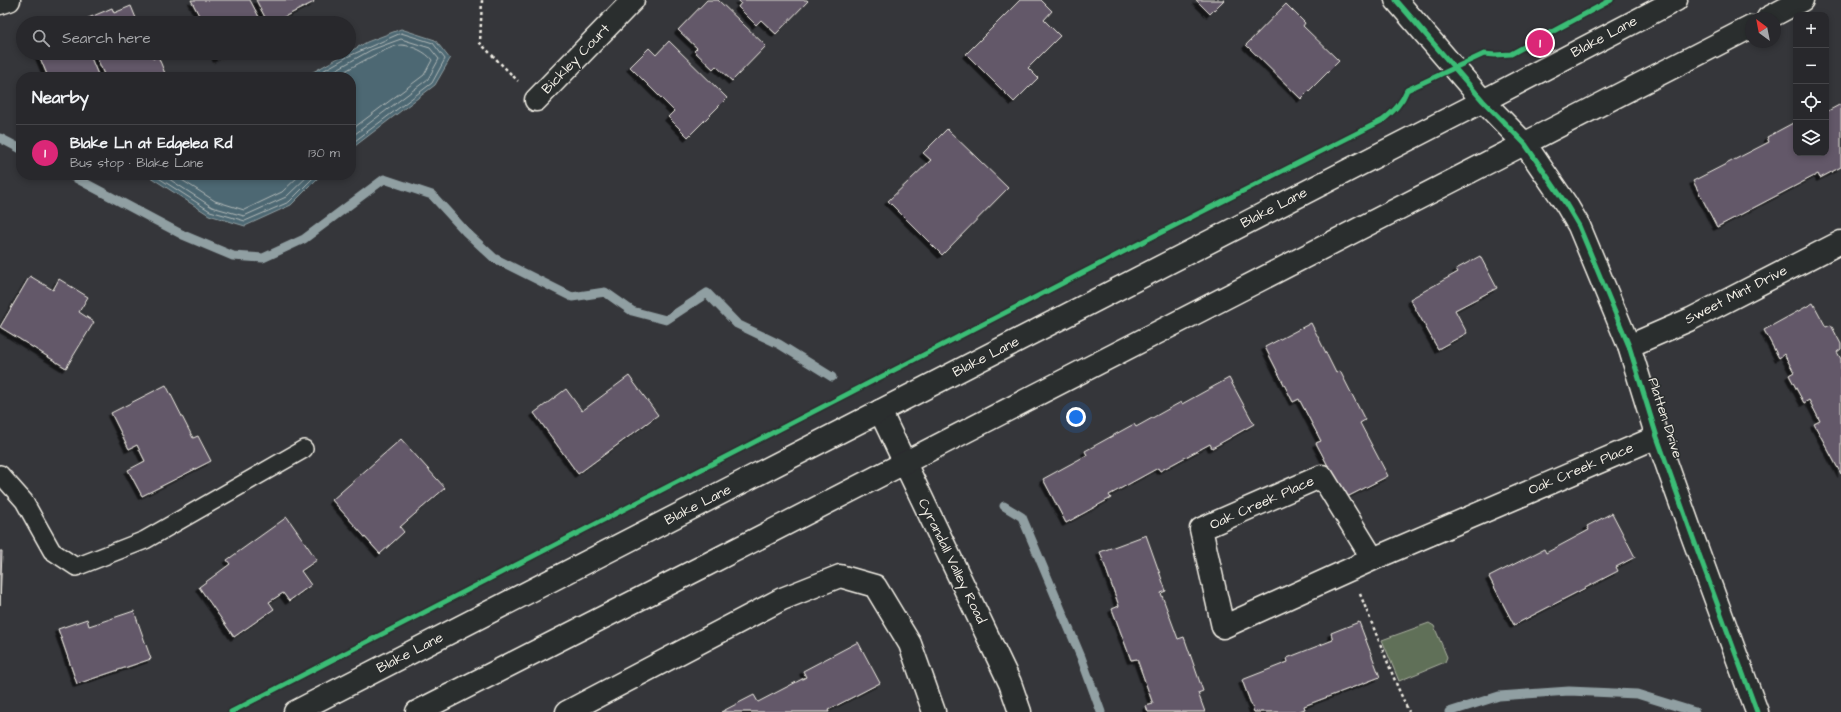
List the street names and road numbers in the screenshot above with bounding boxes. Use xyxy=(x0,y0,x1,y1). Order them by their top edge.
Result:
street label: Blake Lane xyxy=(1567,11,1641,63)
street label: Bickley Court xyxy=(537,19,615,99)
street label: Blake Lane xyxy=(1237,182,1311,233)
street label: Sweet Mint Drive xyxy=(1681,260,1791,329)
street label: Blake Lane xyxy=(949,331,1023,382)
street label: Platten Drive xyxy=(1643,375,1688,461)
street label: Oak Creek Place xyxy=(1525,438,1637,500)
street label: Oak Creek Place xyxy=(1207,471,1318,535)
street label: Blake Lane xyxy=(661,479,735,530)
street label: Cyrandall Valley Road xyxy=(913,495,991,627)
street label: Blake Lane xyxy=(373,627,447,678)

